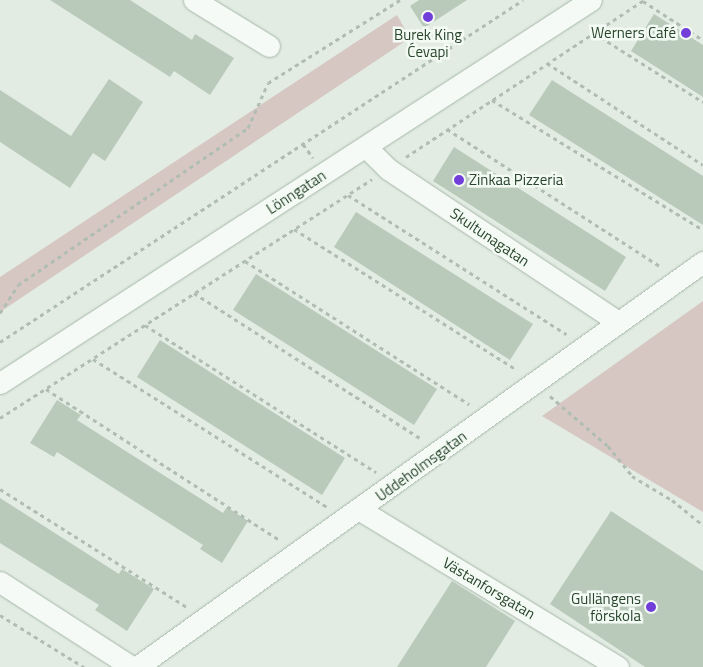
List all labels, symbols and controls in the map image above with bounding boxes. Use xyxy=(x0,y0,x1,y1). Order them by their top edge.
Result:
marker: Burek King Ćevapi xyxy=(422,11,434,23)
place label: Werners Café xyxy=(591,24,676,42)
place label: Burek King Ćevapi xyxy=(394,25,462,60)
marker: Werners Café xyxy=(680,27,692,39)
street label: Lönngatan xyxy=(263,166,329,218)
place label: Zinkaa Pizzeria xyxy=(469,171,563,189)
marker: Zinkaa Pizzeria xyxy=(453,174,465,186)
street label: Skultunagatan xyxy=(447,204,533,270)
street label: Uddeholmsgatan xyxy=(372,427,470,505)
street label: Västanforsgatan xyxy=(440,553,538,623)
place label: Gullängens förskola xyxy=(571,589,641,624)
marker: Gullängens förskola xyxy=(645,601,657,613)

